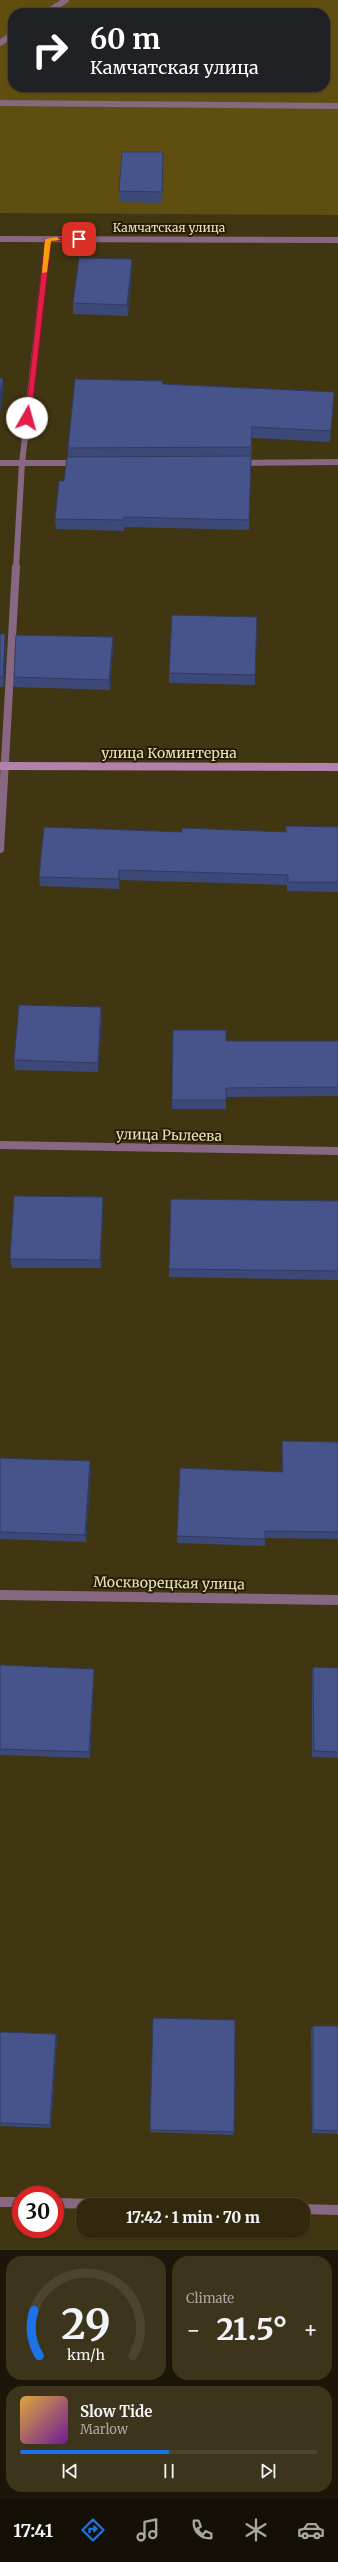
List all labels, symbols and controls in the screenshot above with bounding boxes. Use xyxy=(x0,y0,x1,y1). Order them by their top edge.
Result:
text: 60 m xyxy=(90,21,160,57)
icon: right xyxy=(24,24,76,76)
text: Камчатская улица xyxy=(90,56,259,79)
street label: Камчатская улица xyxy=(113,220,226,235)
pin xyxy=(62,222,96,256)
icon: arrive xyxy=(68,228,90,250)
position arrow xyxy=(6,397,48,439)
street label: улица Коминтерна xyxy=(101,744,237,762)
street label: улица Рылеева xyxy=(116,1125,223,1145)
street label: Москворецкая улица xyxy=(93,1573,245,1593)
speed limit sign: 30 xyxy=(12,2186,64,2238)
text: 17:42 · 1 min · 70 m xyxy=(126,2208,260,2227)
text: Climate xyxy=(186,2290,234,2307)
text: 29 xyxy=(61,2298,111,2350)
text: 21.5° xyxy=(217,2310,287,2348)
text: − xyxy=(186,2316,201,2344)
text: + xyxy=(303,2316,318,2344)
text: km/h xyxy=(67,2346,105,2364)
text: Slow Tide xyxy=(80,2402,152,2421)
text: Marlow xyxy=(80,2421,128,2438)
icon: previous xyxy=(59,2460,81,2482)
icon: pause xyxy=(158,2460,180,2482)
icon: next xyxy=(257,2460,279,2482)
icon: directions xyxy=(79,2516,107,2544)
icon: music xyxy=(134,2516,162,2544)
icon: phone xyxy=(188,2516,216,2544)
icon: climate xyxy=(242,2516,270,2544)
icon: car xyxy=(297,2516,325,2544)
text: 17:41 xyxy=(13,2519,53,2542)

